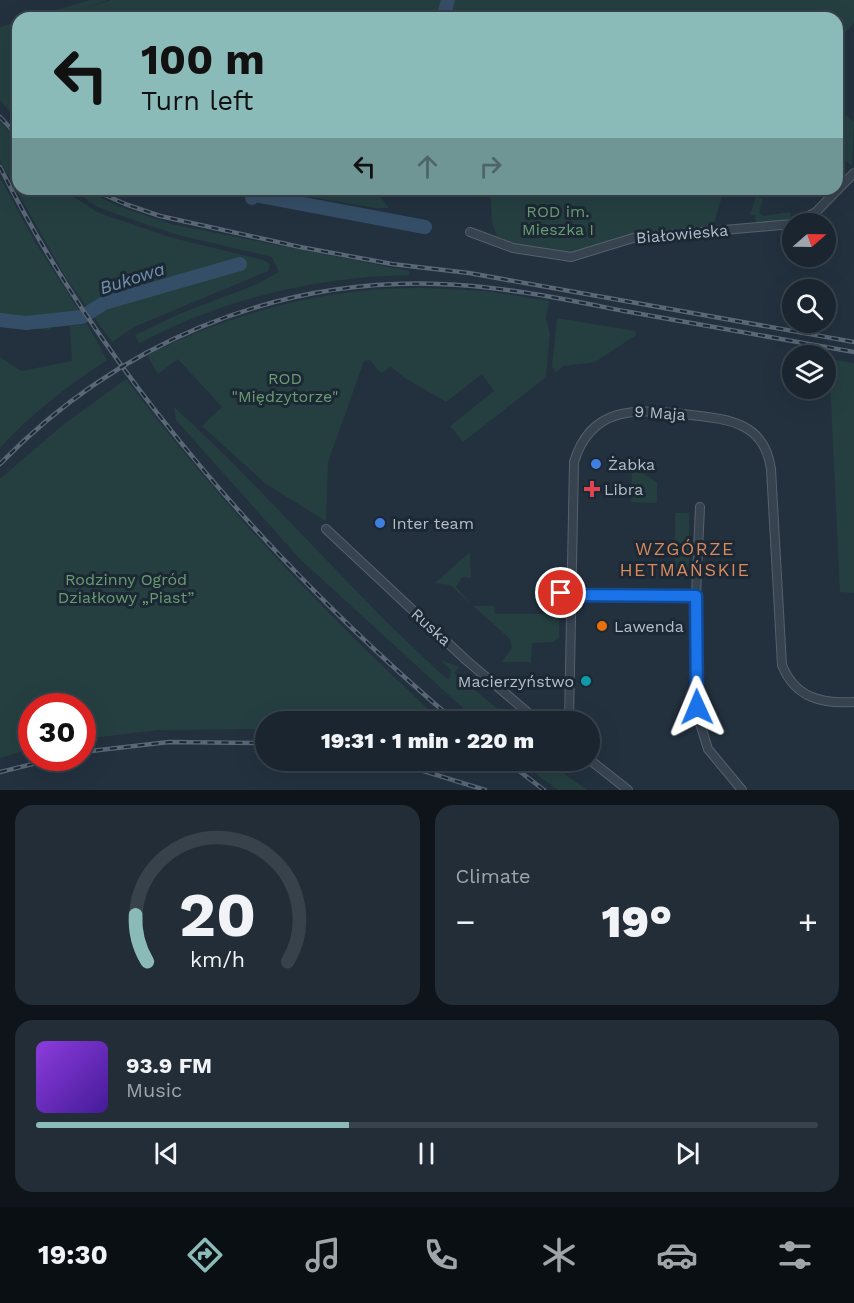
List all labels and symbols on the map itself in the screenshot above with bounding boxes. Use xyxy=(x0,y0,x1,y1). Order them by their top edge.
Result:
park label: ROD im. Mieszka I xyxy=(522,202,594,239)
north arrow xyxy=(782,213,836,267)
street label: Białowieska xyxy=(635,221,729,247)
water label: Bukowa xyxy=(97,258,167,298)
park label: ROD "Międzytorze" xyxy=(231,369,339,406)
street label: 9 Maja xyxy=(634,402,686,424)
place label: Żabka xyxy=(608,455,655,474)
marker: Żabka xyxy=(589,457,603,471)
place label: Libra xyxy=(604,480,643,499)
marker: Libra xyxy=(585,482,599,496)
place label: Inter team xyxy=(392,514,474,533)
marker: Inter team xyxy=(373,516,387,530)
district label: WZGÓRZE HETMAŃSKIE xyxy=(619,538,751,580)
pin xyxy=(535,567,586,618)
park label: Rodzinny Ogród Działkowy „Piast” xyxy=(58,570,194,607)
street label: Ruska xyxy=(407,604,455,650)
place label: Lawenda xyxy=(614,617,684,636)
marker: Lawenda xyxy=(595,619,609,633)
place label: Macierzyństwo xyxy=(458,672,574,691)
marker: Macierzyństwo xyxy=(579,674,593,688)
position arrow xyxy=(665,675,729,739)
speed limit sign: 30 xyxy=(18,693,96,771)

